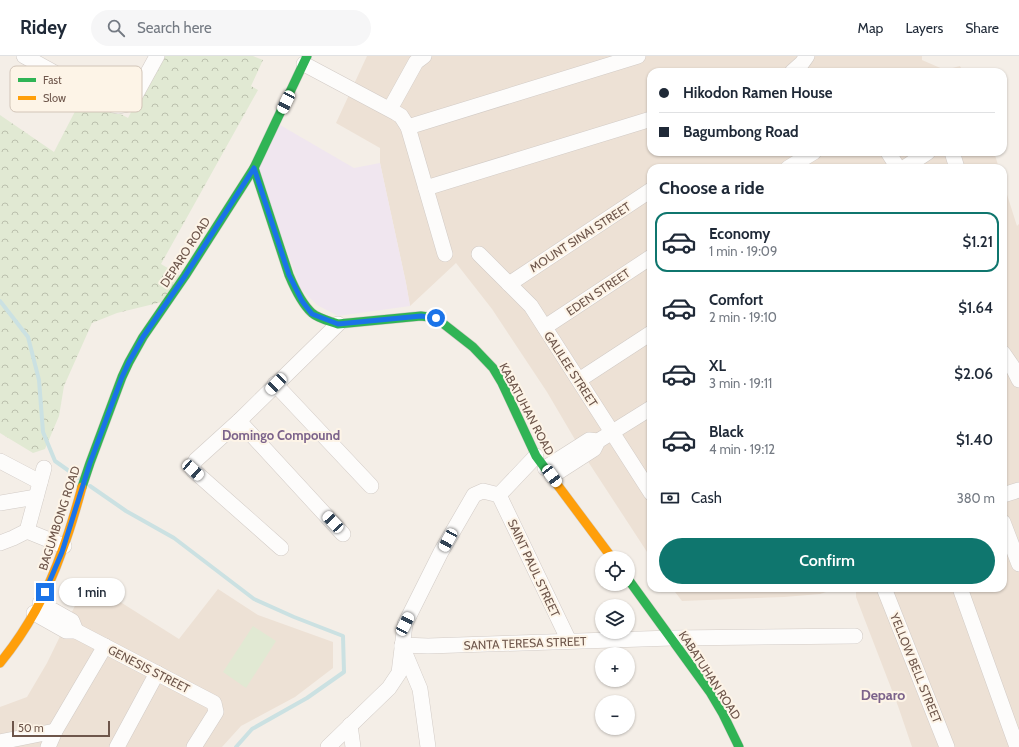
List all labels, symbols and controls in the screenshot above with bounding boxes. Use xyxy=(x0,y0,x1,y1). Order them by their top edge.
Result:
search box xyxy=(91,10,371,46)
text: Ridey xyxy=(20,16,67,39)
icon: search xyxy=(105,17,127,39)
text: Search here xyxy=(137,19,212,37)
text: Map xyxy=(858,19,883,37)
text: Layers xyxy=(905,19,943,37)
text: Share xyxy=(965,19,999,37)
legend xyxy=(10,66,142,112)
text: Fast xyxy=(43,73,62,87)
text: Hikodon Ramen House xyxy=(683,84,833,102)
car xyxy=(275,89,297,115)
text: Slow xyxy=(43,91,66,105)
text: Bagumbong Road xyxy=(683,123,799,141)
text: Choose a ride xyxy=(659,177,764,199)
street label: MOUNT SINAI STREET xyxy=(527,198,634,275)
street label: DEPARO ROAD xyxy=(157,214,213,290)
icon: car xyxy=(661,224,697,260)
text: Economy xyxy=(709,225,770,243)
text: $1.21 xyxy=(963,233,993,251)
text: 1 min · 19:09 xyxy=(709,243,777,259)
street label: EDEN STREET xyxy=(563,265,633,319)
icon: car xyxy=(661,290,697,326)
text: Comfort xyxy=(709,291,763,309)
text: $1.64 xyxy=(958,299,993,317)
route start xyxy=(427,309,445,327)
text: 2 min · 19:10 xyxy=(709,309,777,325)
street label: GALILEE STREET xyxy=(541,328,601,410)
icon: car xyxy=(661,356,697,392)
text: XL xyxy=(709,357,726,375)
street label: KABATUHAN ROAD xyxy=(496,360,558,458)
text: $2.06 xyxy=(954,365,993,383)
car xyxy=(263,371,289,397)
text: 3 min · 19:11 xyxy=(709,375,772,391)
icon: car xyxy=(661,422,697,458)
text: Black xyxy=(709,423,744,441)
district label: Domingo Compound xyxy=(222,427,340,443)
text: $1.40 xyxy=(956,431,993,449)
text: 4 min · 19:12 xyxy=(709,441,775,457)
car xyxy=(180,458,206,482)
car xyxy=(540,463,564,489)
street label: BAGUMBONG ROAD xyxy=(35,464,83,572)
icon: cash xyxy=(659,487,681,509)
text: Cash xyxy=(691,489,722,507)
text: 380 m xyxy=(957,490,995,506)
car xyxy=(320,509,346,535)
street label: SAINT PAUL STREET xyxy=(505,517,564,620)
car xyxy=(437,527,459,553)
button: Confirm xyxy=(659,538,995,584)
map controls xyxy=(595,551,635,735)
button: locate xyxy=(595,551,635,591)
callout: 1 min xyxy=(59,578,125,606)
route end xyxy=(36,583,54,601)
text: 1 min xyxy=(77,584,107,600)
button: layers xyxy=(595,599,635,639)
street label: YELLOW BELL STREET xyxy=(887,610,945,726)
car xyxy=(394,611,416,637)
street label: KABATUHAN ROAD xyxy=(676,628,744,722)
street label: SANTA TERESA STREET xyxy=(463,633,587,653)
street label: GENESIS STREET xyxy=(106,642,193,696)
button: + xyxy=(595,647,635,687)
district label: Deparo xyxy=(861,686,905,704)
button: − xyxy=(595,695,635,735)
scale bar xyxy=(12,719,110,738)
text: 50 m xyxy=(18,721,44,735)

